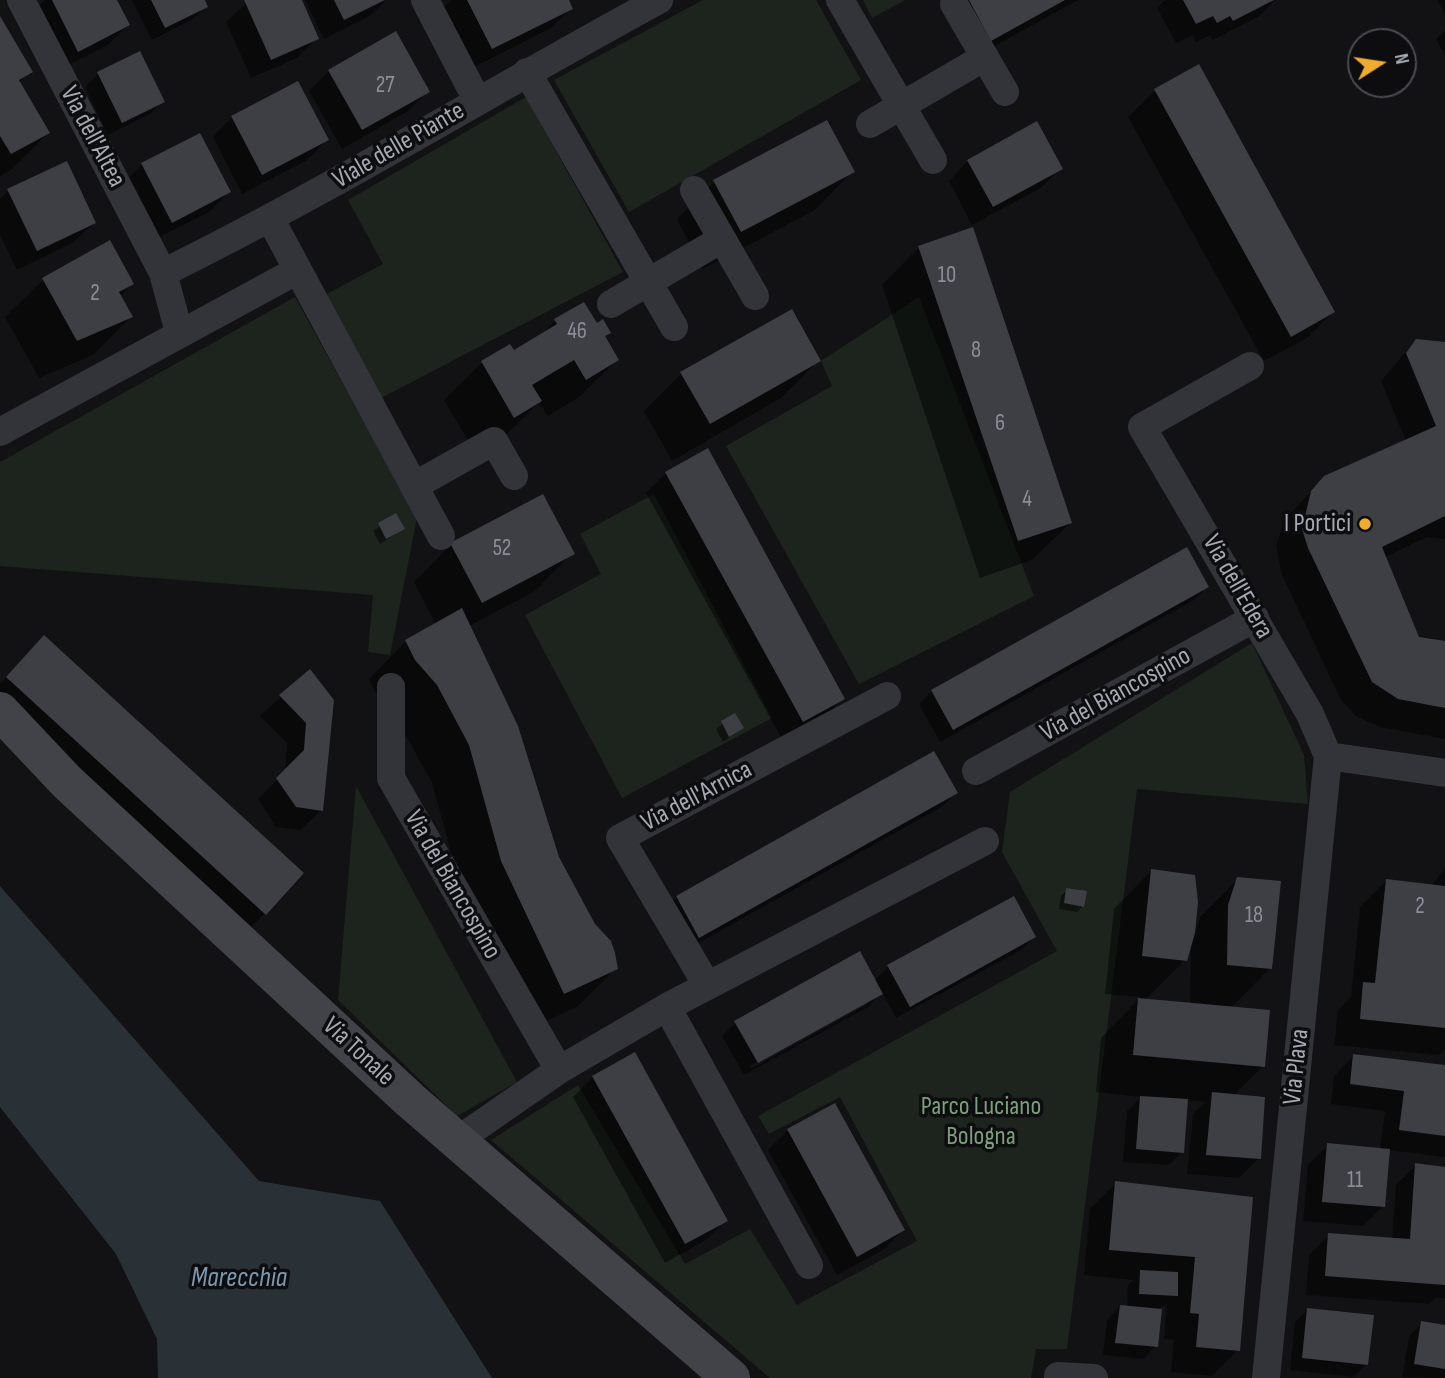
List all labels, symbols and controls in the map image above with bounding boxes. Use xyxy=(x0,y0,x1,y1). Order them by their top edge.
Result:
north arrow xyxy=(1347,28,1417,98)
text: N xyxy=(1389,52,1413,66)
house number: 27 xyxy=(376,72,394,100)
street label: Via dell'Altea xyxy=(52,81,132,193)
street label: Viale delle Piante xyxy=(328,96,470,196)
house number: 10 xyxy=(938,262,956,290)
house number: 2 xyxy=(90,280,100,308)
house number: 46 xyxy=(567,318,587,346)
house number: 8 xyxy=(971,337,981,365)
house number: 6 xyxy=(995,410,1005,438)
house number: 4 xyxy=(1022,486,1032,514)
place label: I Portici xyxy=(1284,508,1351,540)
marker: I Portici xyxy=(1357,516,1373,532)
street label: Via dell'Edera xyxy=(1195,530,1279,644)
house number: 52 xyxy=(493,535,511,563)
street label: Via del Biancospino xyxy=(1036,641,1196,749)
street label: Via dell'Arnica xyxy=(636,755,758,839)
street label: Via del Biancospino xyxy=(397,805,507,965)
house number: 2 xyxy=(1415,893,1425,921)
house number: 18 xyxy=(1245,902,1263,930)
street label: Via Tonale xyxy=(316,1011,400,1093)
street label: Via Plava xyxy=(1278,1028,1316,1106)
park label: Parco Luciano Bologna xyxy=(921,1091,1041,1152)
house number: 11 xyxy=(1347,1167,1363,1195)
water label: Marecchia xyxy=(191,1262,287,1296)

